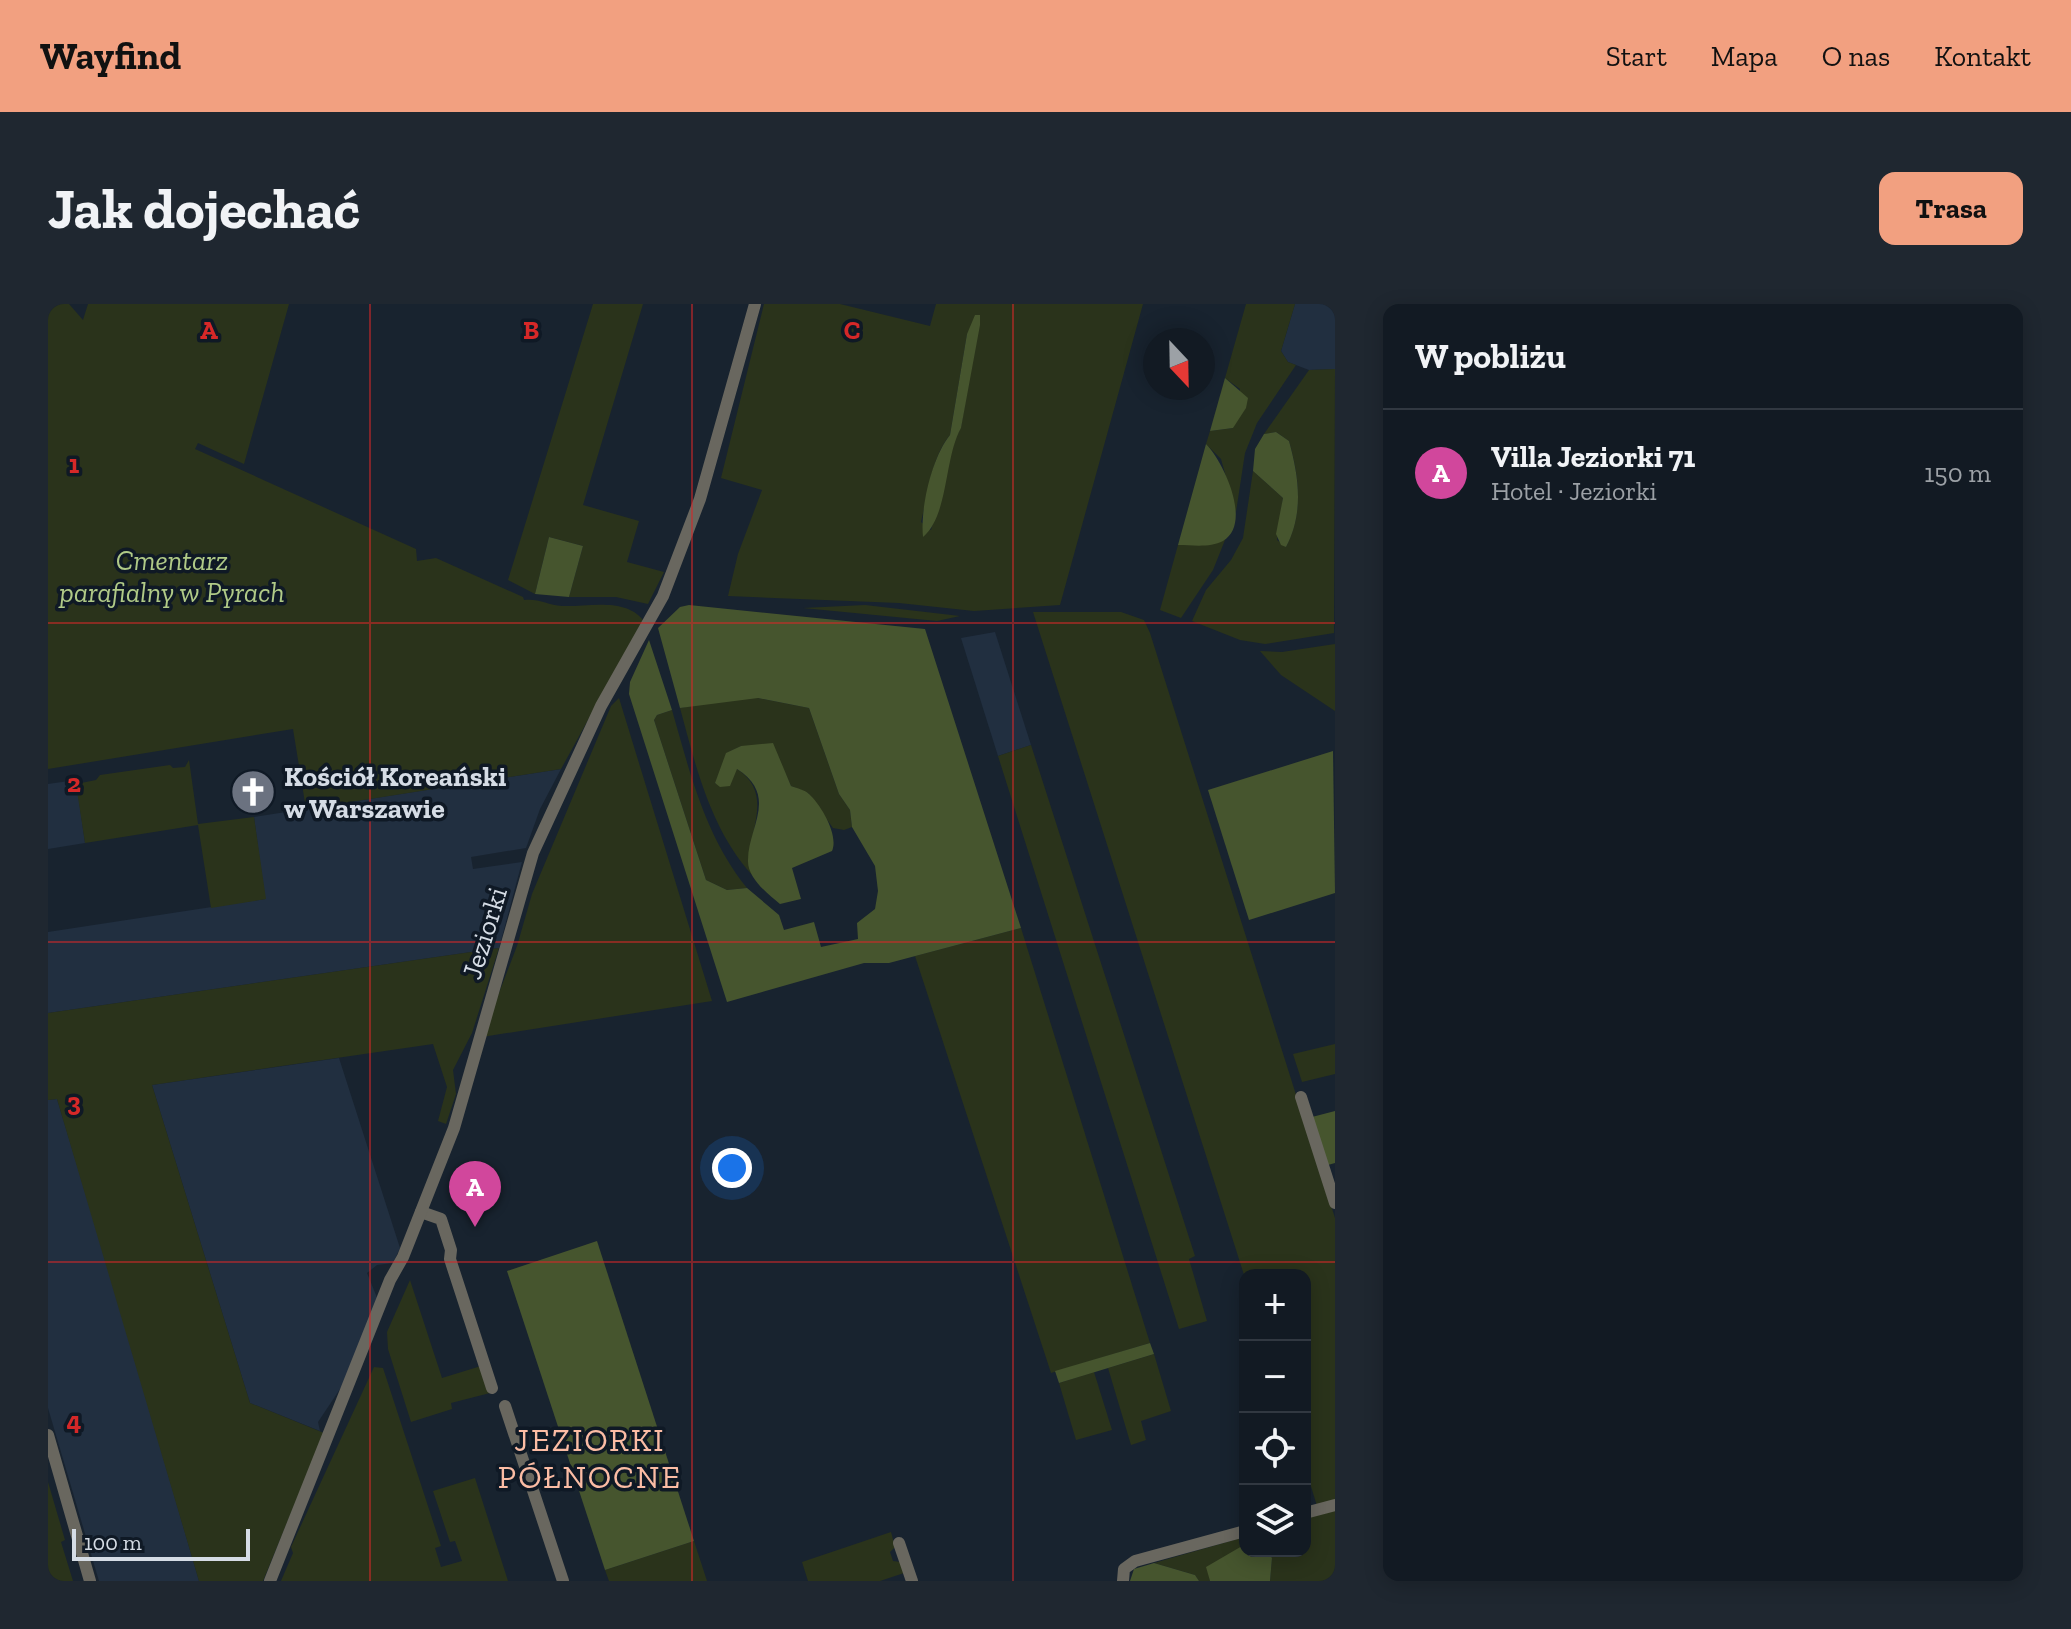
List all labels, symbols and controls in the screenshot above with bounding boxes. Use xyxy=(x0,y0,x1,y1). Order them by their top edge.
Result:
text: Wayfind xyxy=(40,33,181,79)
text: Start xyxy=(1606,40,1667,73)
text: Mapa xyxy=(1711,40,1778,73)
text: O nas xyxy=(1822,40,1890,73)
text: Kontakt xyxy=(1934,40,2031,73)
button: Trasa xyxy=(1879,172,2023,245)
text: Jak dojechać xyxy=(48,175,360,242)
text: A xyxy=(200,314,218,346)
text: B xyxy=(523,314,539,346)
text: C xyxy=(844,314,860,346)
north arrow xyxy=(1143,328,1215,400)
text: W pobliżu xyxy=(1415,336,1566,377)
text: Villa Jeziorki 71 xyxy=(1491,439,1695,475)
text: 1 xyxy=(69,448,80,480)
text: A xyxy=(1432,457,1450,489)
text: 150 m xyxy=(1924,457,1991,489)
text: Hotel · Jeziorki xyxy=(1491,475,1657,507)
park label: Cmentarz parafialny w Pyrach xyxy=(58,544,285,609)
place label: Kościół Koreański w Warszawie xyxy=(284,760,506,825)
text: 2 xyxy=(67,767,81,799)
church icon: Kościół Koreański w Warszawie xyxy=(229,768,277,816)
street label: Jeziorki xyxy=(455,883,514,983)
text: 3 xyxy=(67,1086,81,1118)
your location xyxy=(712,1148,752,1188)
pin: A xyxy=(449,1161,501,1227)
map controls xyxy=(1239,1269,1311,1557)
button: + xyxy=(1239,1269,1311,1341)
button: − xyxy=(1239,1341,1311,1413)
text: 4 xyxy=(67,1405,82,1437)
button: locate xyxy=(1239,1413,1311,1485)
district label: JEZIORKI PÓŁNOCNE xyxy=(498,1421,682,1496)
button: layers xyxy=(1239,1485,1311,1557)
scale bar xyxy=(72,1525,250,1561)
text: 100 m xyxy=(84,1529,142,1556)

